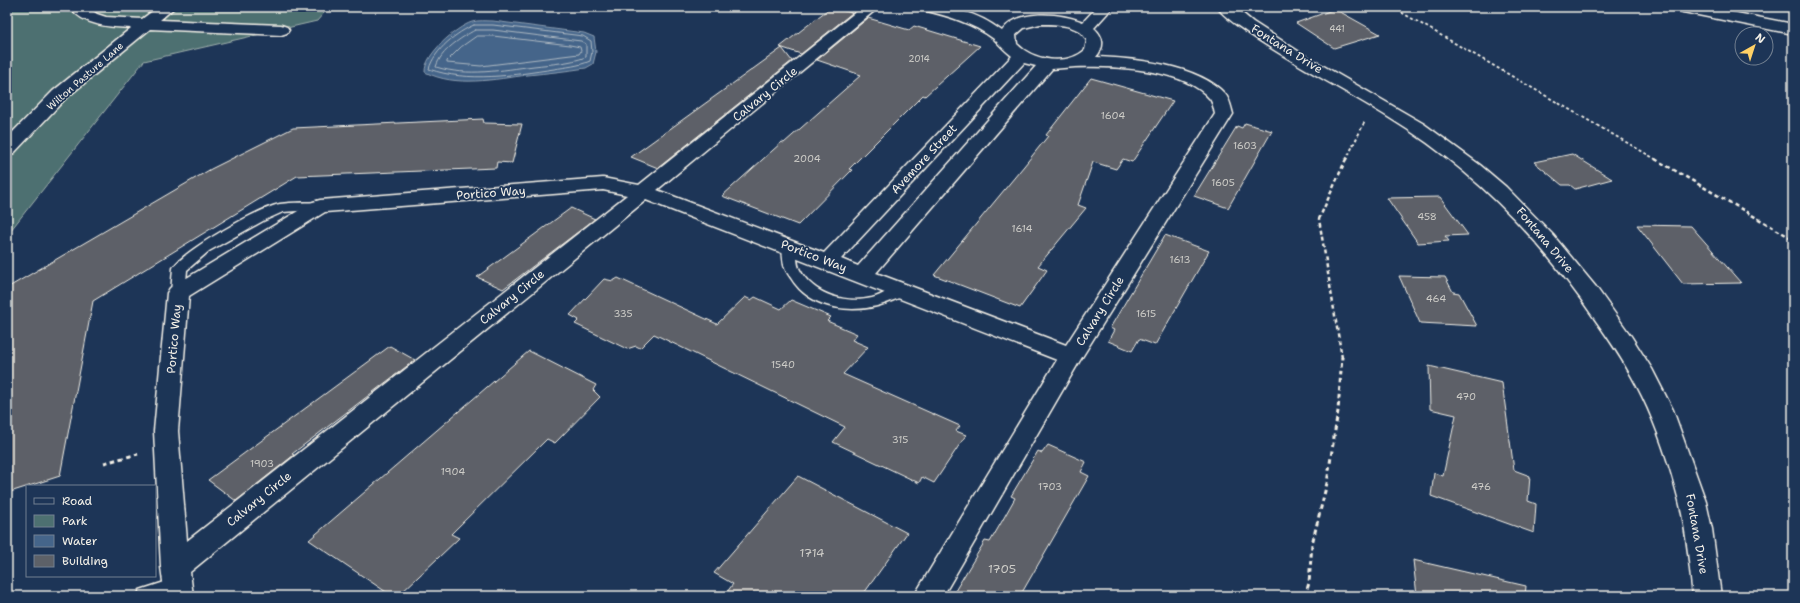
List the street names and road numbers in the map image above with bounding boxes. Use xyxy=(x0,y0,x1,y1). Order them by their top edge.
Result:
street label: Fontana Drive xyxy=(1248,21,1326,77)
street label: Wilton Pasture Lane xyxy=(44,39,126,113)
street label: Calvary Circle xyxy=(729,63,801,125)
street label: Avemore Street xyxy=(887,121,961,197)
street label: Portico Way xyxy=(456,183,526,203)
street label: Fontana Drive xyxy=(1513,204,1577,276)
street label: Portico Way xyxy=(779,236,849,276)
street label: Calvary Circle xyxy=(476,266,548,328)
street label: Calvary Circle xyxy=(1072,273,1128,349)
street label: Portico Way xyxy=(163,304,185,374)
street label: Calvary Circle xyxy=(223,468,295,530)
street label: Fontana Drive xyxy=(1682,493,1712,576)

